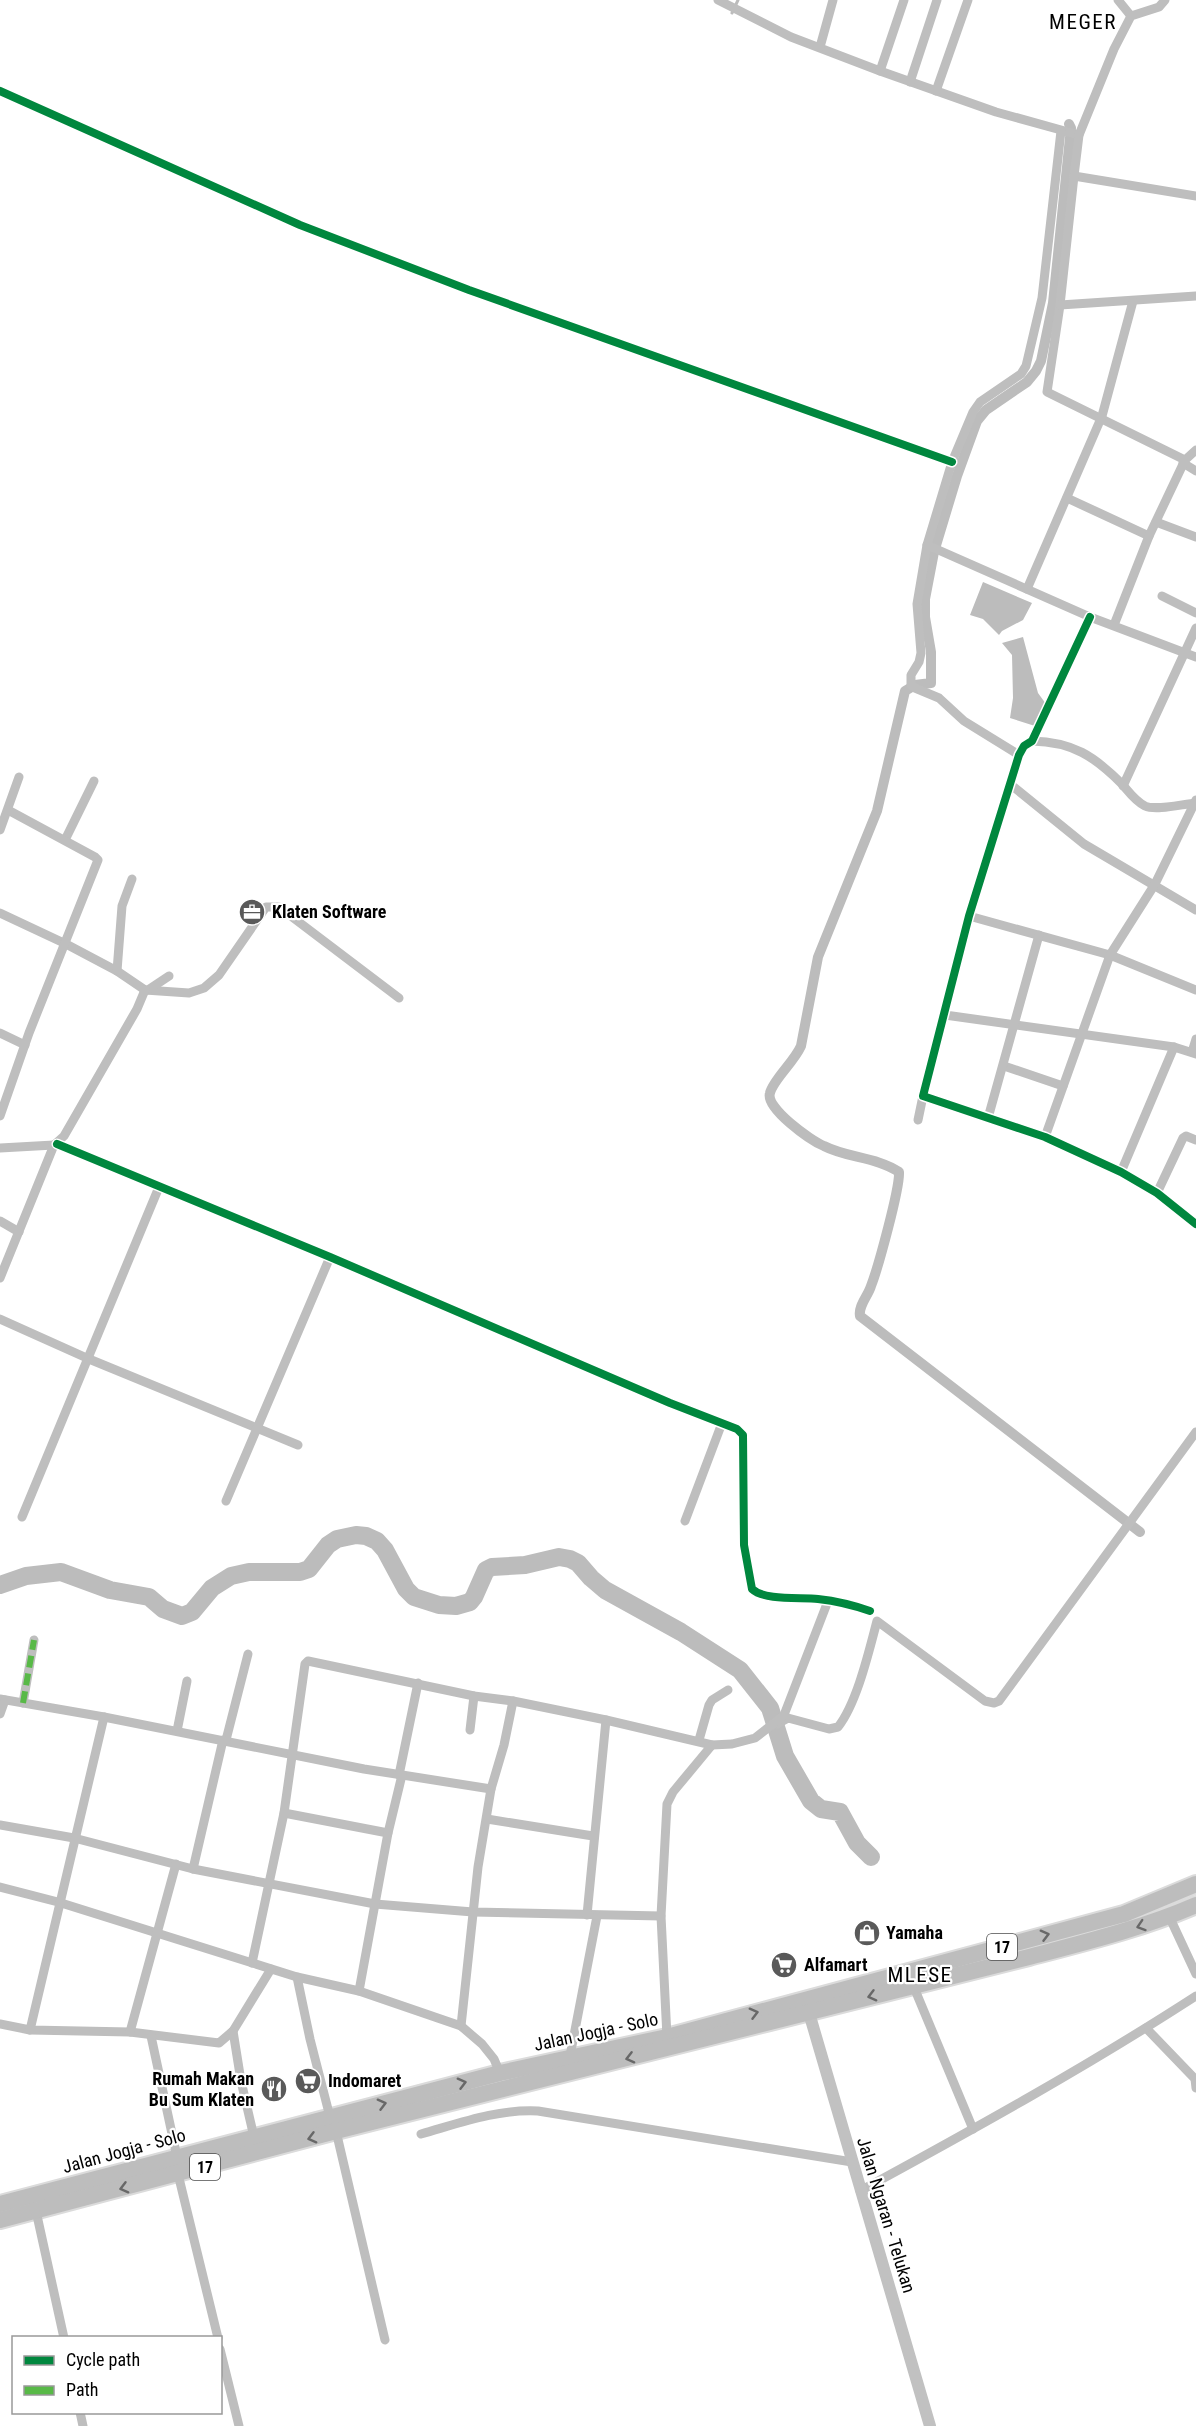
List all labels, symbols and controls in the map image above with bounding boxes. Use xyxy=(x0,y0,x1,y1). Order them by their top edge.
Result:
district label: MEGER xyxy=(1049,10,1117,34)
office icon: Klaten Software xyxy=(237,897,267,927)
place label: Klaten Software xyxy=(272,901,387,922)
shop icon: Yamaha xyxy=(852,1918,882,1948)
one-way arrow xyxy=(1137,1918,1147,1931)
place label: Yamaha xyxy=(886,1922,943,1943)
one-way arrow xyxy=(1040,1930,1050,1943)
road number: 17 xyxy=(987,1934,1017,1960)
supermarket icon: Alfamart xyxy=(769,1950,799,1980)
place label: Alfamart xyxy=(804,1954,868,1975)
district label: MLESE xyxy=(887,1963,953,1987)
one-way arrow xyxy=(867,1989,877,2002)
street label: Jalan Jogja - Solo xyxy=(532,2008,660,2055)
one-way arrow xyxy=(748,2008,758,2021)
one-way arrow xyxy=(625,2051,636,2063)
supermarket icon: Indomaret xyxy=(293,2066,323,2096)
place label: Rumah Makan Bu Sum Klaten xyxy=(149,2068,254,2110)
place label: Indomaret xyxy=(328,2070,402,2091)
restaurant icon: Rumah Makan Bu Sum Klaten xyxy=(259,2074,289,2104)
one-way arrow xyxy=(456,2078,467,2090)
one-way arrow xyxy=(376,2099,386,2111)
street label: Jalan Jogja - Solo xyxy=(60,2124,188,2177)
one-way arrow xyxy=(308,2131,318,2143)
street label: Jalan Ngaran - Telukan xyxy=(853,2134,920,2295)
road number: 17 xyxy=(190,2154,220,2180)
one-way arrow xyxy=(119,2181,129,2194)
legend xyxy=(12,2336,222,2414)
text: Cycle path xyxy=(66,2349,140,2370)
text: Path xyxy=(66,2379,99,2400)

